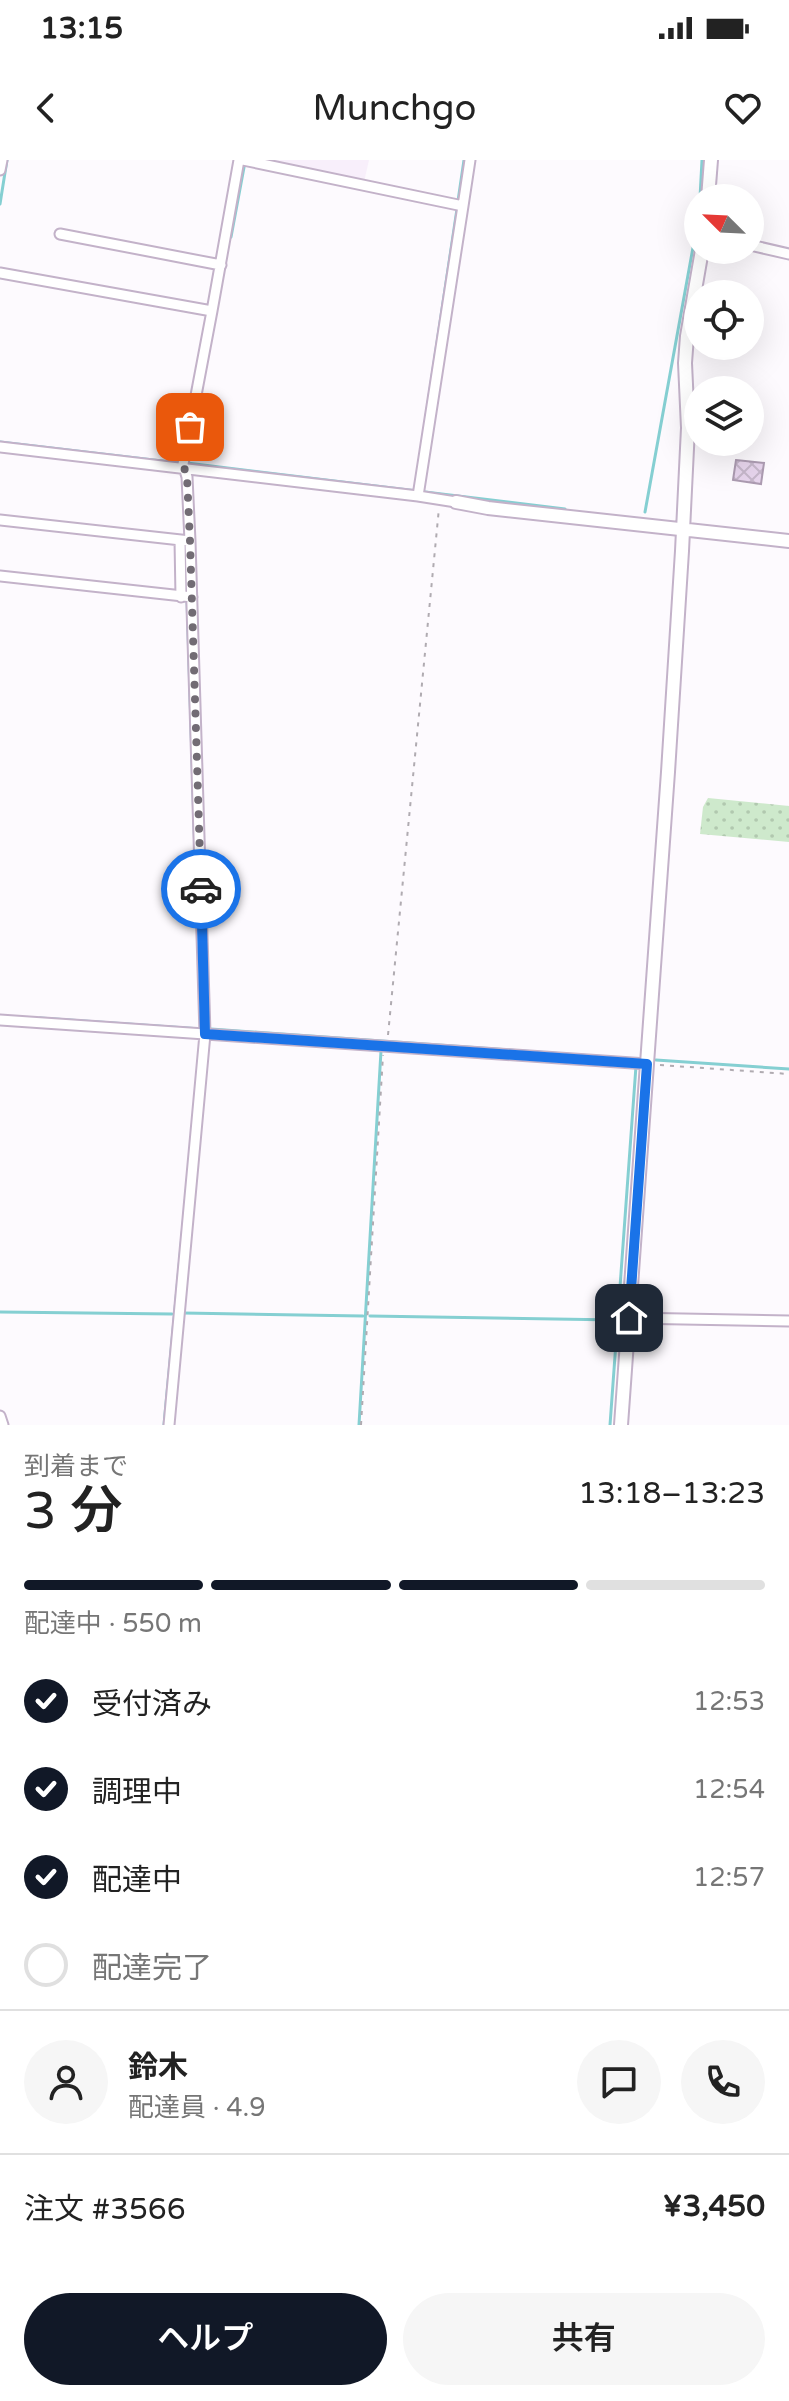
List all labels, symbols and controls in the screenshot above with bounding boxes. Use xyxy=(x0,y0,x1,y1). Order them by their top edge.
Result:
text: 13:15 xyxy=(40,10,123,47)
icon: back xyxy=(24,86,68,130)
icon: heart xyxy=(721,86,765,130)
text: Munchgo xyxy=(313,87,476,130)
north arrow xyxy=(684,184,764,264)
map controls xyxy=(684,184,764,456)
button: locate xyxy=(684,280,764,360)
button: layers xyxy=(684,376,764,456)
pin xyxy=(156,393,224,461)
icon: bag xyxy=(168,405,212,449)
courier xyxy=(161,849,241,929)
icon: car xyxy=(179,867,223,911)
pin xyxy=(595,1284,663,1352)
icon: home xyxy=(607,1296,651,1340)
text: 到着まで xyxy=(24,1451,128,1482)
text: 13:18–13:23 xyxy=(578,1475,765,1512)
text: 3 分 xyxy=(24,1480,122,1543)
text: 配達中 · 550 m xyxy=(24,1608,202,1639)
icon: check xyxy=(24,1679,68,1723)
text: 受付済み xyxy=(92,1686,212,1723)
text: 12:53 xyxy=(693,1686,765,1717)
icon: check xyxy=(24,1767,68,1811)
text: 調理中 xyxy=(92,1774,182,1811)
text: 12:54 xyxy=(693,1774,765,1805)
icon: check xyxy=(24,1855,68,1899)
text: 配達中 xyxy=(92,1862,182,1899)
text: 12:57 xyxy=(693,1862,765,1893)
text: 配達完了 xyxy=(92,1950,212,1987)
button: person xyxy=(24,2040,108,2124)
button: chat xyxy=(577,2040,661,2124)
button: phone xyxy=(681,2040,765,2124)
text: 鈴木 xyxy=(128,2049,188,2086)
text: 配達員 · 4.9 xyxy=(128,2092,266,2123)
text: ¥3,450 xyxy=(663,2188,765,2225)
text: 注文 #3566 xyxy=(24,2191,186,2228)
button: ヘルプ xyxy=(24,2293,387,2385)
button: 共有 xyxy=(403,2293,765,2385)

